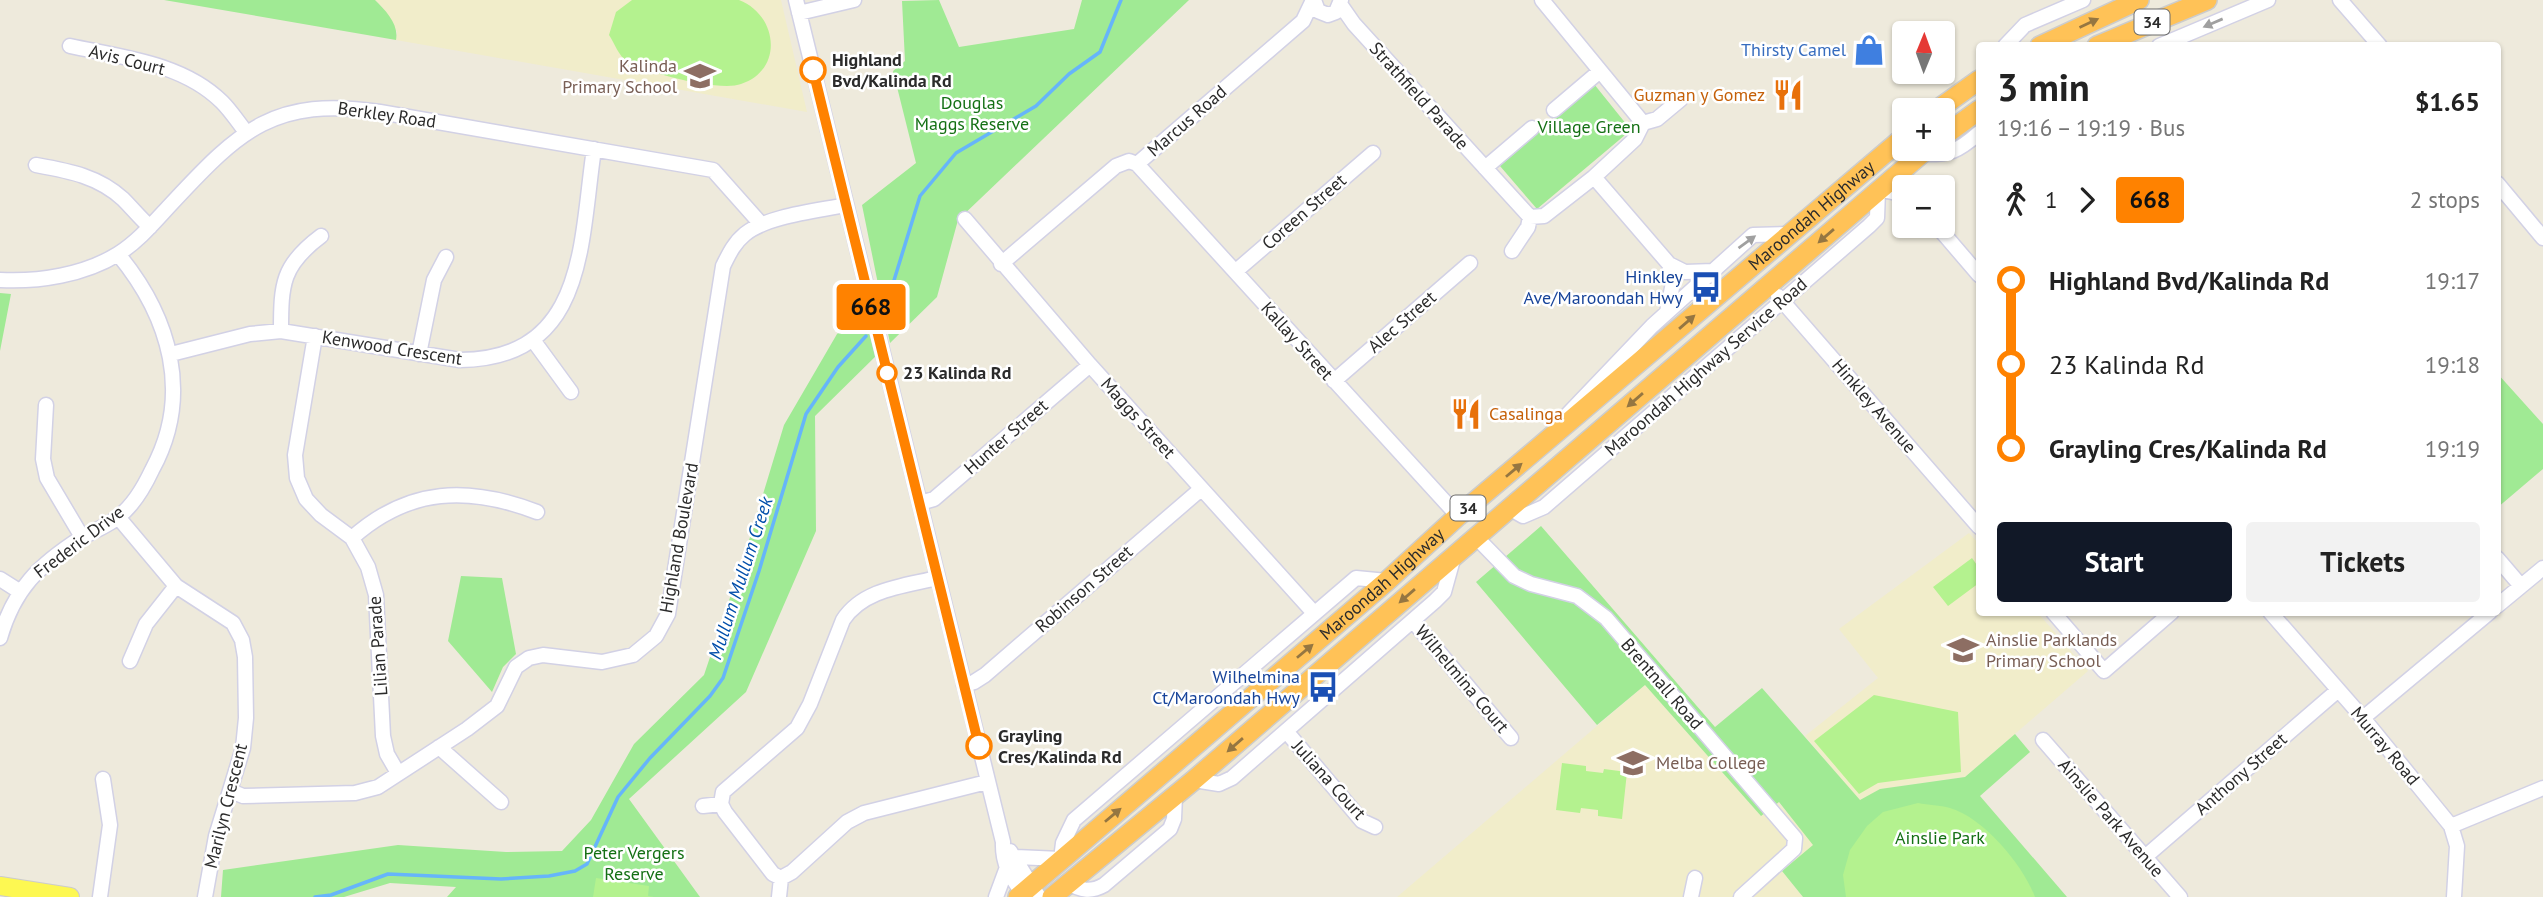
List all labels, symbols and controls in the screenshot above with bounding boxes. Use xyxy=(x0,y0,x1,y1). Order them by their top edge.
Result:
road number: 34 xyxy=(2134,10,2170,34)
one-way arrow xyxy=(2079,17,2100,28)
one-way arrow xyxy=(2203,17,2224,28)
north arrow xyxy=(1892,21,1955,84)
map controls xyxy=(1892,21,1955,238)
shop icon: Thirsty Camel xyxy=(1852,33,1886,67)
street label: Strathfield Parade xyxy=(1365,37,1474,154)
place label: Thirsty Camel xyxy=(1741,38,1847,61)
street label: Avis Court xyxy=(87,39,168,80)
place label: Highland Bvd/Kalinda Rd xyxy=(832,48,952,92)
place label: Kalinda Primary School xyxy=(562,54,678,98)
marker: Highland Bvd/Kalinda Rd xyxy=(800,57,826,83)
school or university icon: Kalinda Primary School xyxy=(683,59,717,93)
text: 3 min xyxy=(1997,62,2090,111)
restaurant icon: Guzman y Gomez xyxy=(1771,78,1805,112)
street label: Marcus Road xyxy=(1142,80,1231,161)
place label: Guzman y Gomez xyxy=(1633,83,1765,106)
text: $1.65 xyxy=(2415,85,2480,118)
park label: Douglas Maggs Reserve xyxy=(915,91,1029,135)
street label: Berkley Road xyxy=(336,96,438,133)
button: + xyxy=(1892,98,1955,161)
text: 19:16 – 19:19 · Bus xyxy=(1997,113,2185,142)
park label: Village Green xyxy=(1536,115,1641,138)
street label: Maroondah Highway xyxy=(1743,155,1880,275)
street label: Coreen Street xyxy=(1257,169,1351,254)
button: − xyxy=(1892,175,1955,238)
icon: walk xyxy=(1997,181,2035,219)
icon: forward xyxy=(2068,181,2106,219)
text: 668 xyxy=(2130,184,2170,215)
text: 1 xyxy=(2045,185,2058,214)
text: 2 stops xyxy=(2410,185,2480,214)
one-way arrow xyxy=(1817,228,1835,244)
one-way arrow xyxy=(1738,235,1756,249)
text: Highland Bvd/Kalinda Rd xyxy=(2049,264,2329,297)
place label: Hinkley Ave/Maroondah Hwy xyxy=(1524,265,1684,309)
text: 19:17 xyxy=(2425,266,2480,295)
bus stop icon: Hinkley Ave/Maroondah Hwy xyxy=(1689,270,1723,304)
street label: Maroondah Highway Service Road xyxy=(1600,272,1812,461)
line badge: 668 xyxy=(831,284,911,330)
street label: Alec Street xyxy=(1363,286,1441,358)
text: 668 xyxy=(851,291,891,322)
street label: Kallay Street xyxy=(1256,297,1338,385)
one-way arrow xyxy=(1678,315,1695,330)
street label: Kenwood Crescent xyxy=(320,325,464,370)
text: 23 Kalinda Rd xyxy=(2049,348,2204,381)
text: 19:18 xyxy=(2425,350,2480,379)
street label: Hinkley Avenue xyxy=(1827,354,1922,458)
place label: 23 Kalinda Rd xyxy=(903,361,1011,384)
marker: 23 Kalinda Rd xyxy=(877,363,897,383)
street label: Maggs Street xyxy=(1096,372,1181,463)
one-way arrow xyxy=(1626,392,1643,407)
street label: Hunter Street xyxy=(959,394,1052,479)
restaurant icon: Casalinga xyxy=(1449,397,1483,431)
place label: Casalinga xyxy=(1489,402,1563,425)
text: Grayling Cres/Kalinda Rd xyxy=(2049,432,2327,465)
text: 19:19 xyxy=(2425,434,2480,463)
street label: Highland Boulevard xyxy=(654,461,703,615)
one-way arrow xyxy=(1505,463,1522,478)
water label: Mullum Mullum Creek xyxy=(702,492,778,662)
road number: 34 xyxy=(1450,495,1486,520)
street label: Frederic Drive xyxy=(29,500,128,583)
street label: Maroondah Highway xyxy=(1314,522,1449,645)
button: Start xyxy=(1997,522,2232,602)
button: Tickets xyxy=(2246,522,2480,602)
street label: Robinson Street xyxy=(1030,540,1137,637)
one-way arrow xyxy=(1398,588,1415,603)
street label: Lilian Parade xyxy=(363,595,392,697)
street label: Wilhelmina Court xyxy=(1411,620,1514,737)
place label: Ainslie Parklands Primary School xyxy=(1986,628,2117,672)
street label: Brentnall Road xyxy=(1616,633,1708,734)
school or university icon: Ainslie Parklands Primary School xyxy=(1946,633,1980,667)
one-way arrow xyxy=(1296,644,1313,659)
place label: Wilhelmina Ct/Maroondah Hwy xyxy=(1152,665,1301,709)
bus stop icon: Wilhelmina Ct/Maroondah Hwy xyxy=(1306,670,1340,704)
street label: Murray Road xyxy=(2346,702,2425,790)
place label: Grayling Cres/Kalinda Rd xyxy=(998,724,1122,768)
street label: Anthony Street xyxy=(2190,727,2291,820)
marker: Grayling Cres/Kalinda Rd xyxy=(966,733,992,759)
street label: Juliana Court xyxy=(1287,734,1371,824)
one-way arrow xyxy=(1226,737,1243,752)
street label: Marilyn Crescent xyxy=(199,741,252,871)
school or university icon: Melba College xyxy=(1616,746,1650,780)
place label: Melba College xyxy=(1656,751,1766,774)
street label: Ainslie Park Avenue xyxy=(2054,754,2169,882)
one-way arrow xyxy=(1104,807,1122,822)
park label: Ainslie Park xyxy=(1895,826,1985,849)
park label: Peter Vergers Reserve xyxy=(584,841,684,885)

